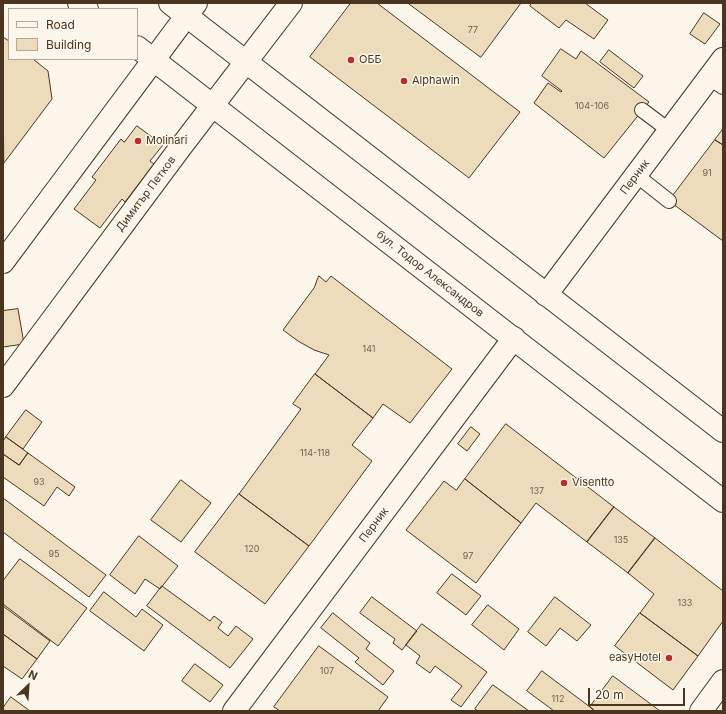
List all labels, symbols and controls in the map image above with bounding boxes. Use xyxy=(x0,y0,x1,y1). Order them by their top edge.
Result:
legend xyxy=(8,8,138,60)
text: Road xyxy=(46,17,75,32)
house number: 77 xyxy=(468,25,478,35)
text: Building xyxy=(46,37,91,52)
place label: ОББ xyxy=(359,53,382,67)
marker: ОББ xyxy=(346,55,356,65)
place label: Alphawin xyxy=(412,74,460,88)
marker: Alphawin xyxy=(399,76,409,86)
house number: 104-106 xyxy=(575,101,609,111)
place label: Molinari xyxy=(146,134,188,148)
marker: Molinari xyxy=(133,136,143,146)
street label: Димитър Петков xyxy=(113,154,179,234)
street label: Перник xyxy=(618,157,652,197)
house number: 91 xyxy=(702,168,712,178)
street label: бул. Тодор Александров xyxy=(374,228,486,320)
house number: 141 xyxy=(363,344,375,354)
house number: 114-118 xyxy=(300,448,330,458)
place label: Visentto xyxy=(572,476,614,490)
house number: 93 xyxy=(33,477,45,487)
marker: Visentto xyxy=(559,478,569,488)
house number: 137 xyxy=(530,486,544,496)
street label: Перник xyxy=(357,505,391,545)
house number: 135 xyxy=(614,535,628,545)
house number: 120 xyxy=(245,544,259,554)
house number: 95 xyxy=(48,549,60,559)
house number: 97 xyxy=(463,551,473,561)
house number: 133 xyxy=(678,598,692,608)
place label: easyHotel xyxy=(609,651,661,665)
marker: easyHotel xyxy=(664,653,674,663)
north arrow xyxy=(8,666,48,706)
house number: 107 xyxy=(320,666,334,676)
text: N xyxy=(26,667,40,683)
scale bar xyxy=(590,680,687,706)
text: 20 m xyxy=(595,687,624,702)
house number: 112 xyxy=(552,694,564,704)

